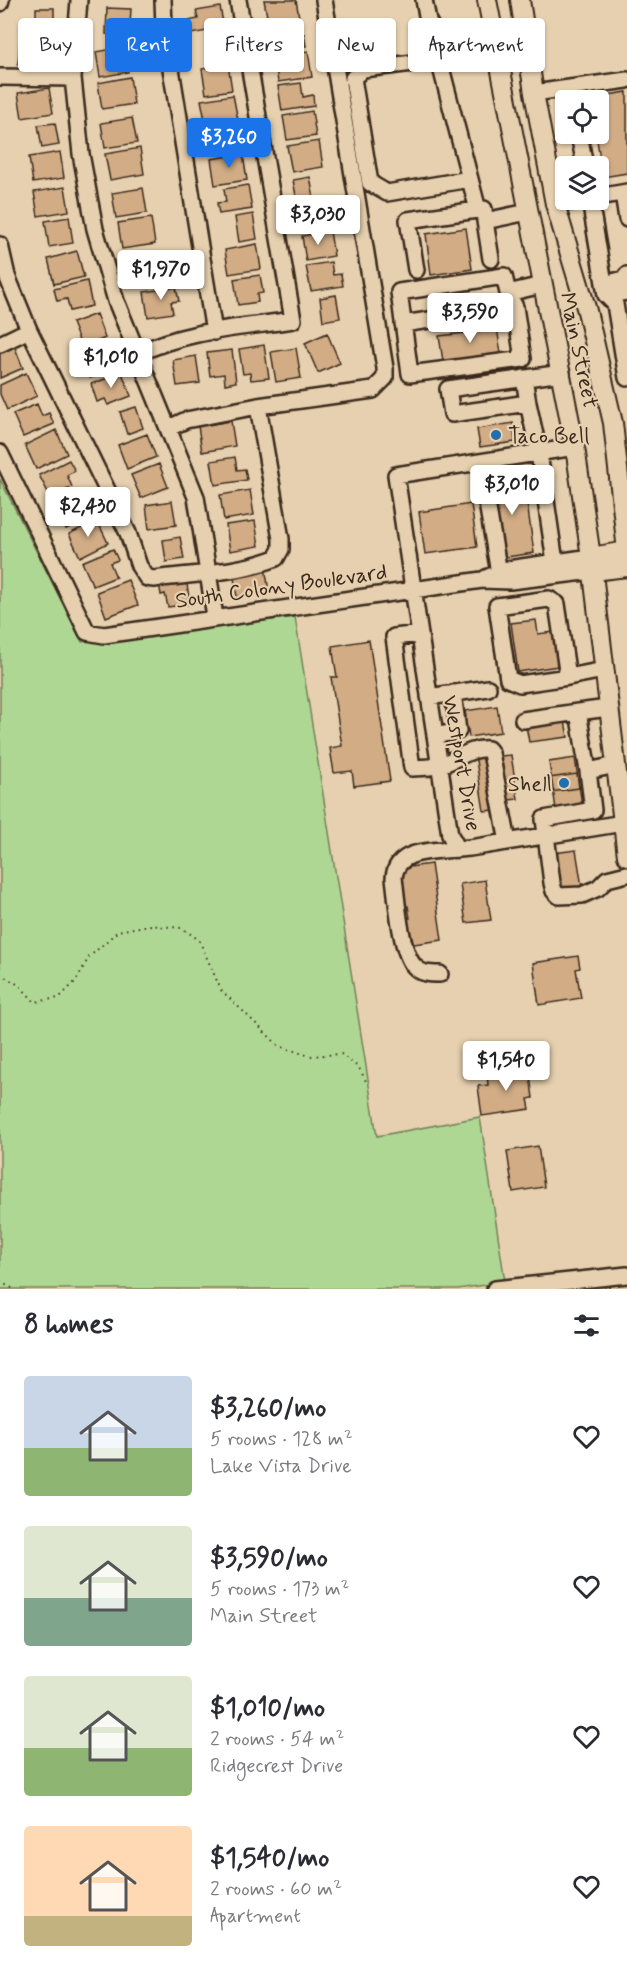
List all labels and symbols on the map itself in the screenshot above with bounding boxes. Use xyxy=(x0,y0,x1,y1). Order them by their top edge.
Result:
pin: $3,260 xyxy=(180,118,278,169)
pin: $3,030 xyxy=(269,195,367,246)
pin: $1,970 xyxy=(112,250,210,301)
street label: Main Street xyxy=(552,290,604,411)
pin: $3,590 xyxy=(421,293,519,344)
pin: $1,010 xyxy=(62,338,160,389)
place label: Taco Bell xyxy=(508,423,590,451)
marker: Taco Bell xyxy=(489,428,503,442)
pin: $3,010 xyxy=(463,465,561,516)
pin: $2,430 xyxy=(39,487,137,538)
street label: South Colony Boulevard xyxy=(174,558,389,616)
street label: Westport Drive xyxy=(435,693,487,833)
place label: Shell xyxy=(508,771,552,799)
marker: Shell xyxy=(557,776,571,790)
pin: $1,540 xyxy=(457,1041,555,1092)

